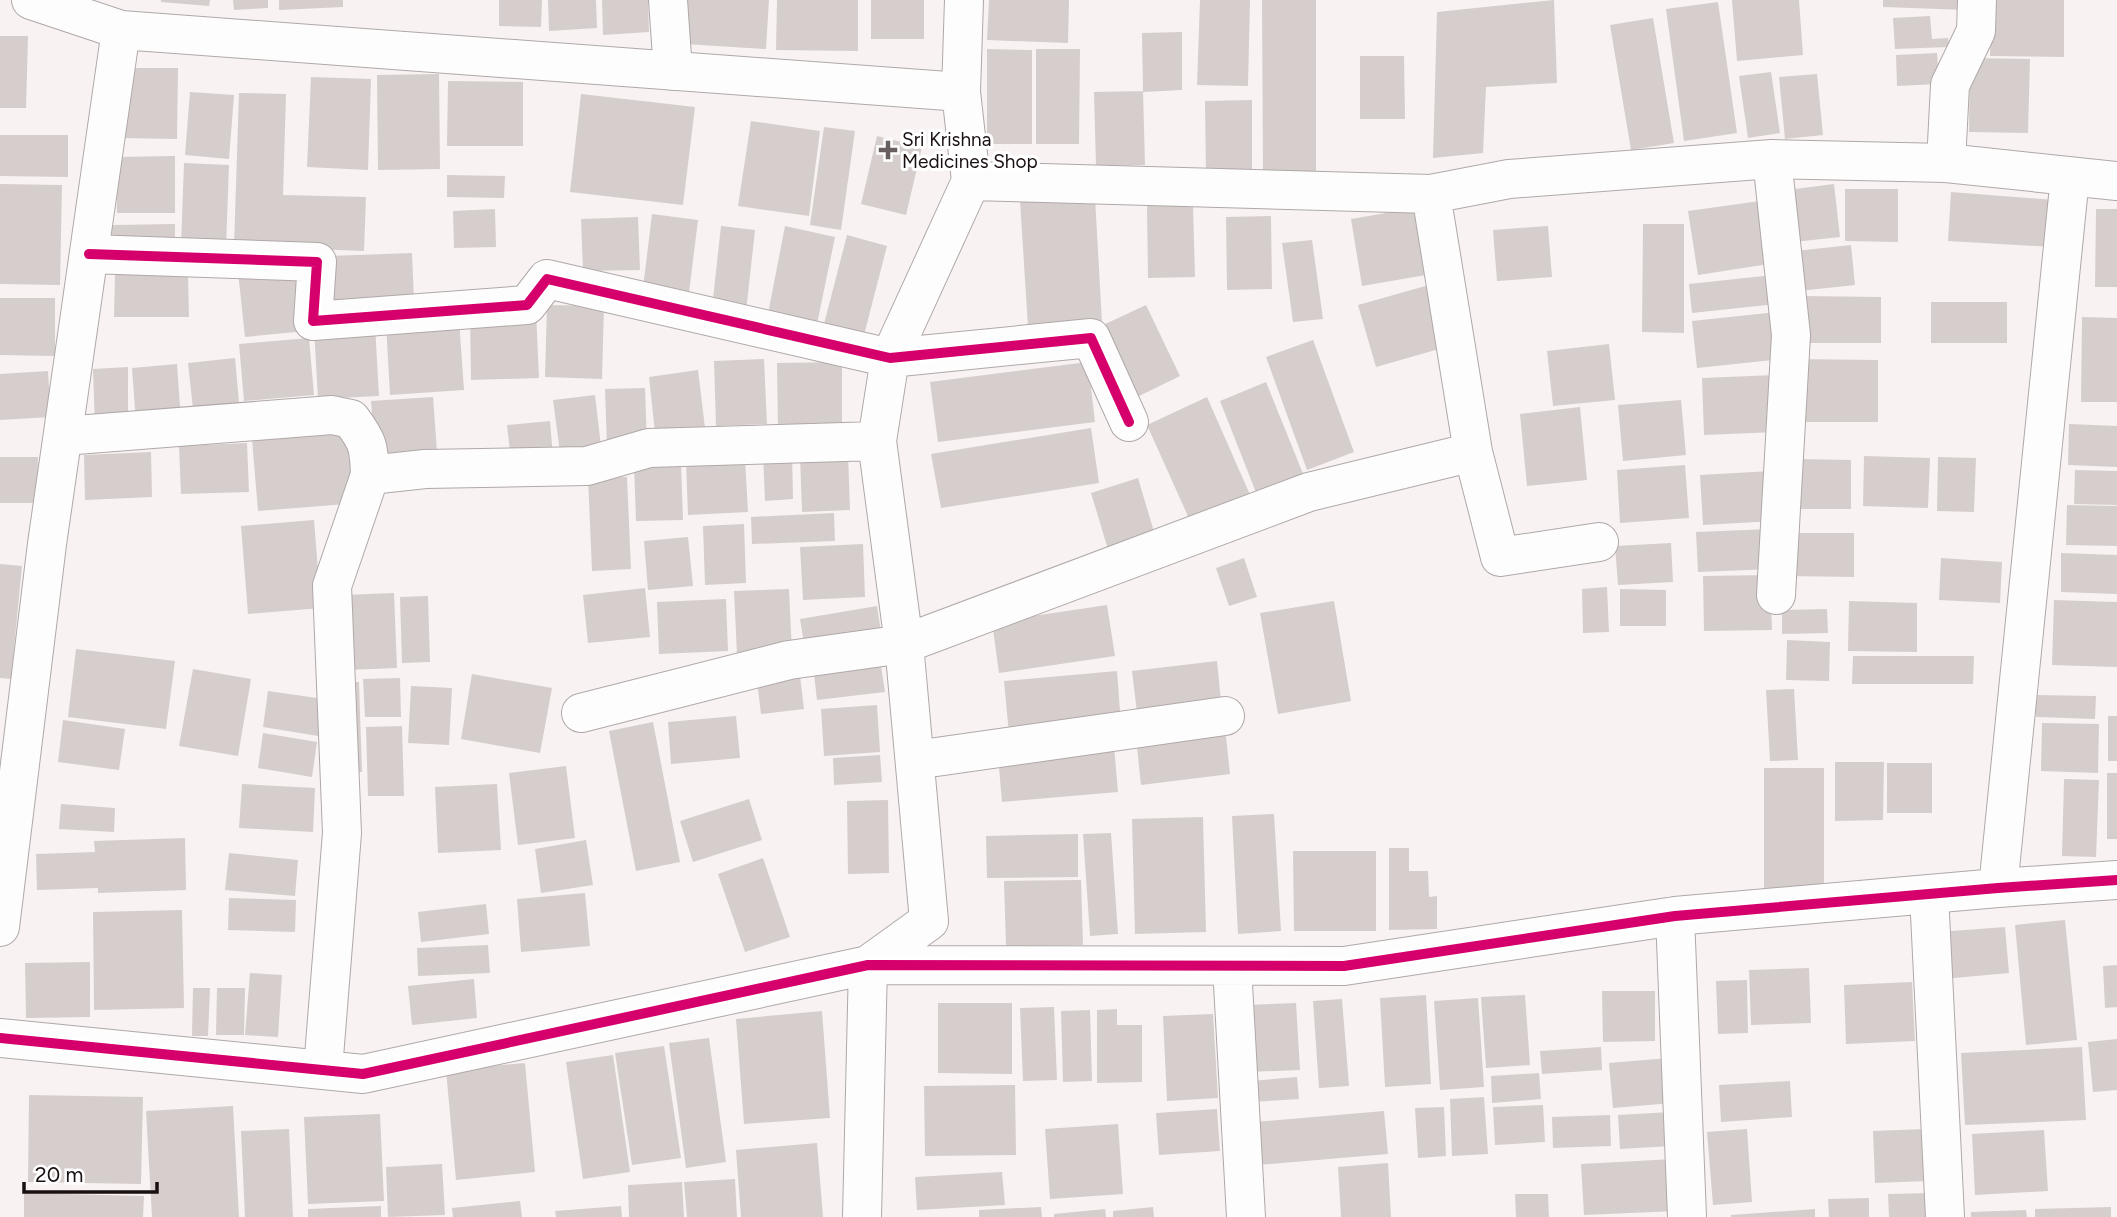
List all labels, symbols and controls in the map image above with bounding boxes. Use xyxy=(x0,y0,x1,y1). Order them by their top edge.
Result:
place label: Sri Krishna Medicines Shop xyxy=(902,128,1038,173)
marker: Sri Krishna Medicines Shop xyxy=(880,142,896,158)
scale bar xyxy=(24,1150,158,1194)
text: 20 m xyxy=(35,1162,83,1187)

